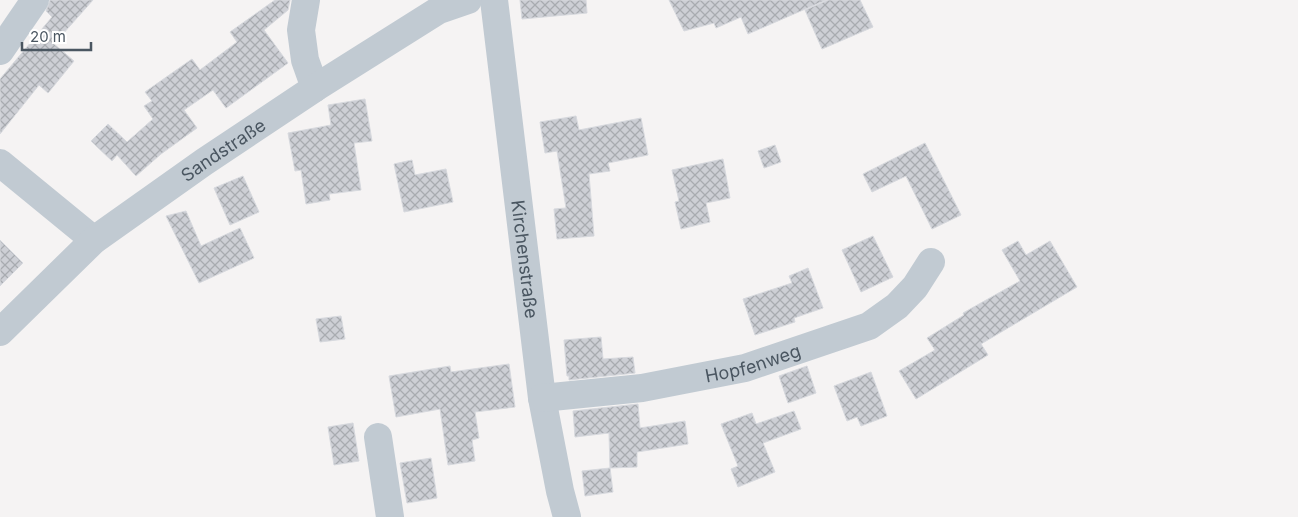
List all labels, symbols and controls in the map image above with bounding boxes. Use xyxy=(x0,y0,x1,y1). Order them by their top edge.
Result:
scale bar xyxy=(22,20,91,52)
text: 20 m xyxy=(30,27,66,46)
street label: Sandstraße xyxy=(177,114,269,186)
street label: Kirchenstraße xyxy=(508,199,543,320)
street label: Hopfenweg xyxy=(703,340,803,386)

